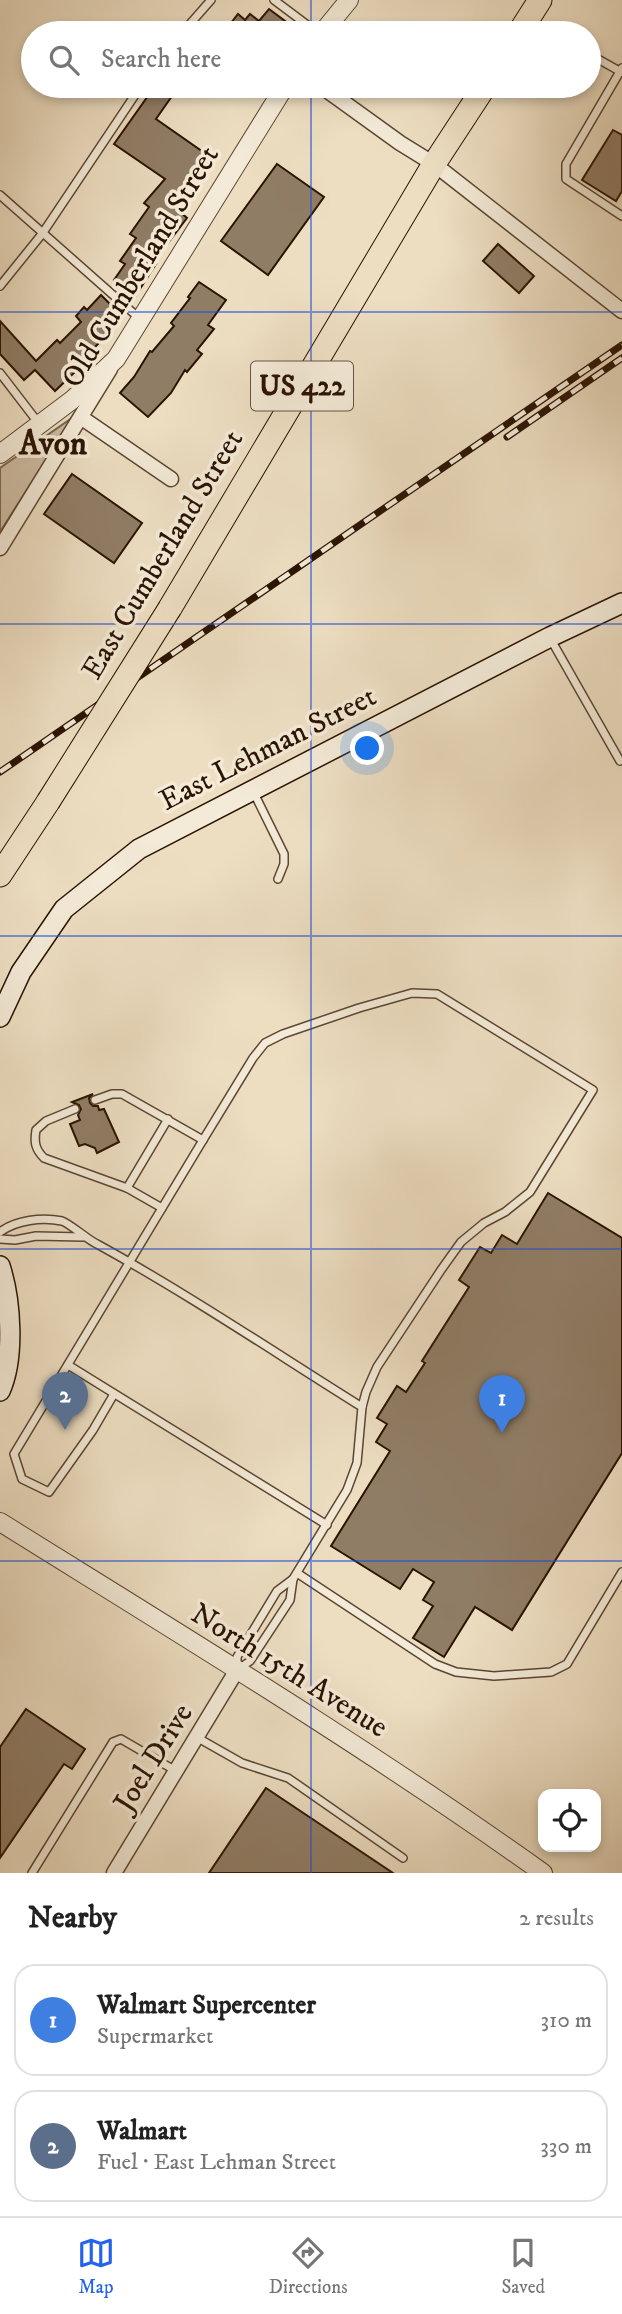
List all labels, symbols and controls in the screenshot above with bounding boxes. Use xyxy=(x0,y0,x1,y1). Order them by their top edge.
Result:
search box xyxy=(21,21,601,98)
icon: search xyxy=(45,41,83,79)
text: Search here xyxy=(101,43,221,76)
street label: Old Cumberland Street xyxy=(54,139,228,395)
road number: US 422 xyxy=(251,362,353,410)
district label: Avon xyxy=(18,424,88,465)
street label: East Cumberland Street xyxy=(74,424,252,686)
street label: East Lehman Street xyxy=(153,678,383,820)
your location xyxy=(350,731,384,765)
pin: 2 xyxy=(42,1372,88,1430)
pin: 1 xyxy=(479,1375,525,1433)
street label: North 15th Avenue xyxy=(184,1596,394,1746)
street label: Joel Drive xyxy=(105,1697,202,1822)
map controls xyxy=(538,1789,601,1852)
button: locate xyxy=(538,1789,601,1852)
text: Nearby xyxy=(28,1900,117,1937)
text: 2 results xyxy=(519,1904,594,1933)
text: Walmart Supercenter xyxy=(97,1989,316,2022)
text: 1 xyxy=(49,2006,57,2035)
text: 310 m xyxy=(540,2006,592,2035)
text: Supermarket xyxy=(97,2022,213,2051)
text: Walmart xyxy=(97,2115,187,2148)
text: 2 xyxy=(47,2132,59,2161)
text: 330 m xyxy=(540,2132,592,2161)
text: Fuel · East Lehman Street xyxy=(97,2148,336,2177)
tab: Map xyxy=(77,2234,115,2299)
tab: Directions xyxy=(269,2234,348,2299)
tab: Saved xyxy=(501,2234,545,2299)

